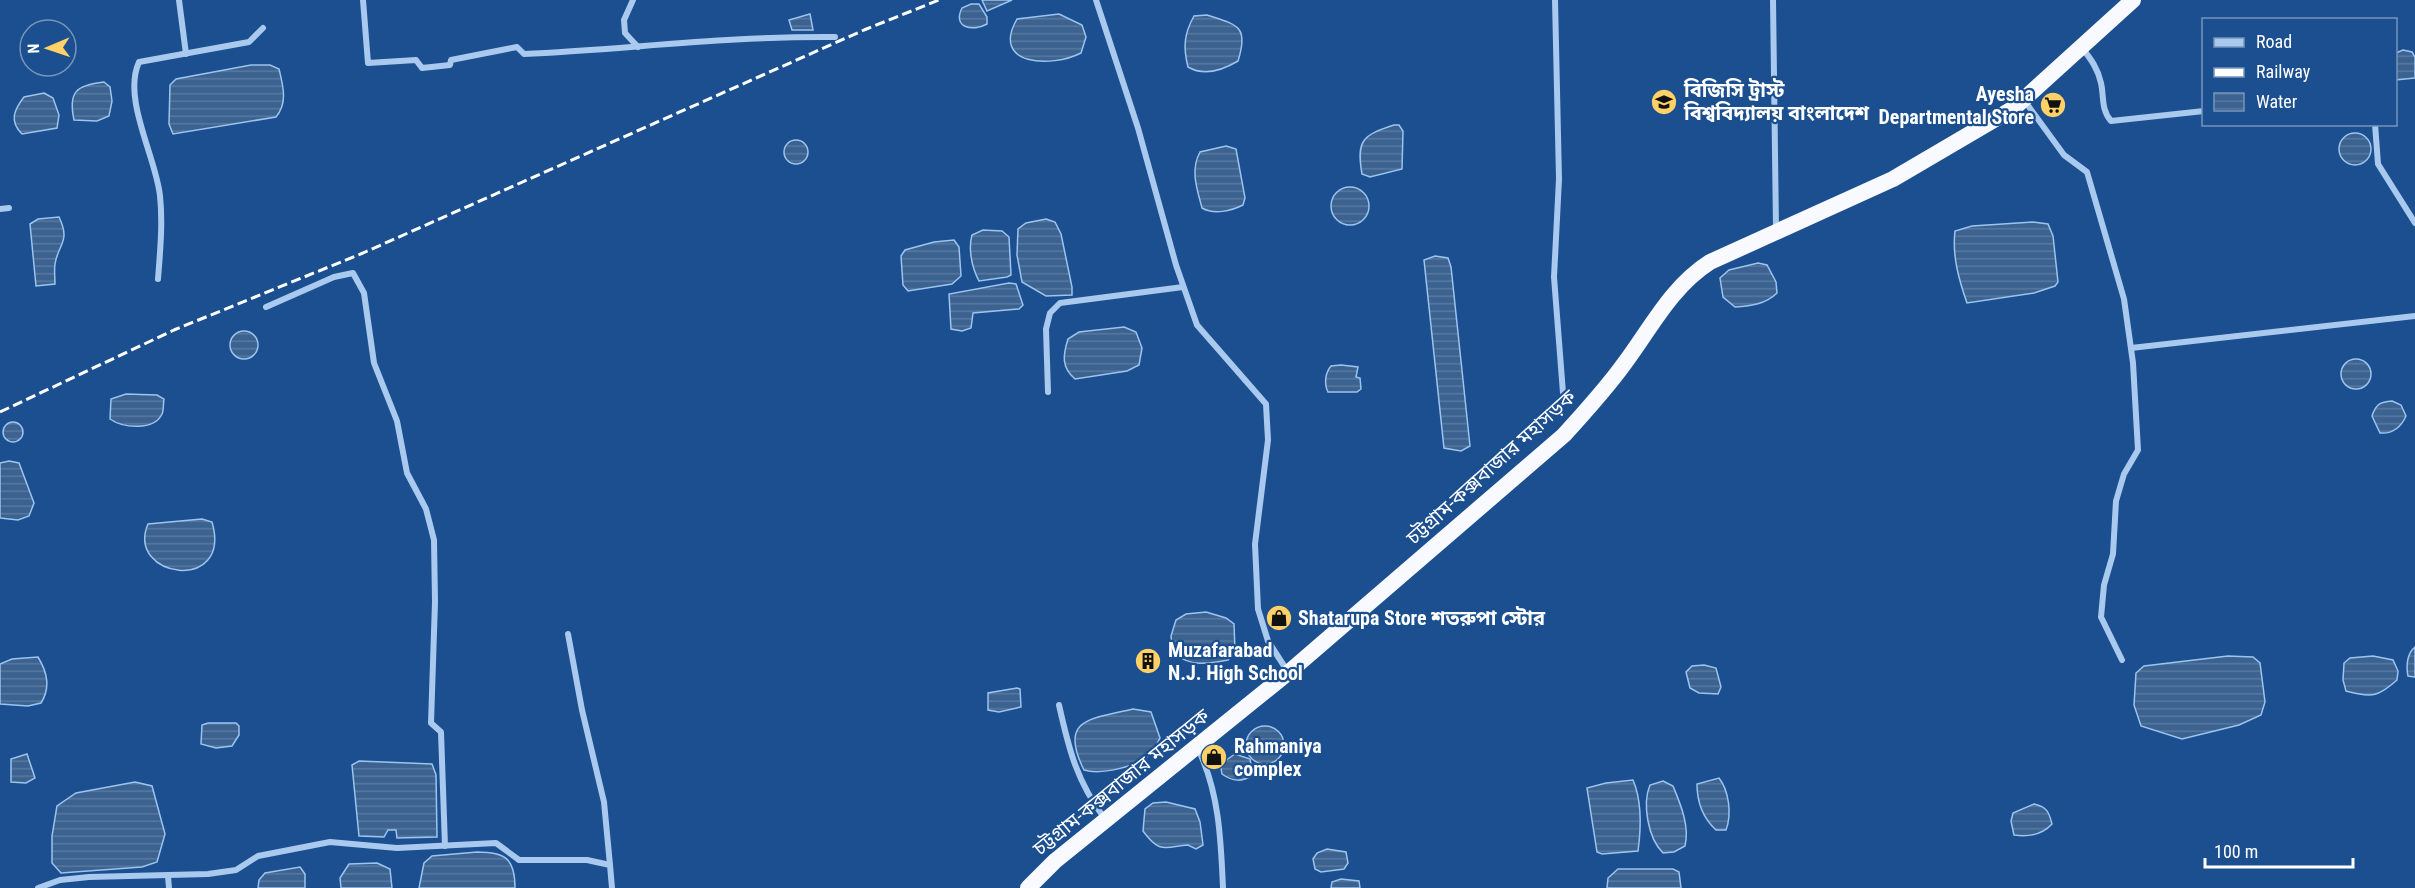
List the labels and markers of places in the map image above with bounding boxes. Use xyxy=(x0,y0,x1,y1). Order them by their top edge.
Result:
place label: বিজিসি ট্রাস্ট বিশ্ববিদ্যালয় বাংলাদেশ xyxy=(1683,78,1870,125)
place label: Ayesha Departmental Store xyxy=(1879,82,2034,129)
school or university icon: বিজিসি ট্রাস্ট বিশ্ববিদ্যালয় বাংলাদেশ xyxy=(1649,87,1679,117)
supermarket icon: Ayesha Departmental Store xyxy=(2038,90,2068,120)
shop icon: Shatarupa Store শতরুপা স্টোর xyxy=(1264,603,1294,633)
place label: Shatarupa Store শতরুপা স্টোর xyxy=(1298,606,1546,630)
place label: Muzafarabad N.J. High School xyxy=(1168,638,1303,685)
building icon: Muzafarabad N.J. High School xyxy=(1133,646,1163,676)
place label: Rahmaniya complex xyxy=(1234,734,1322,781)
shop icon: Rahmaniya complex xyxy=(1199,742,1229,772)

